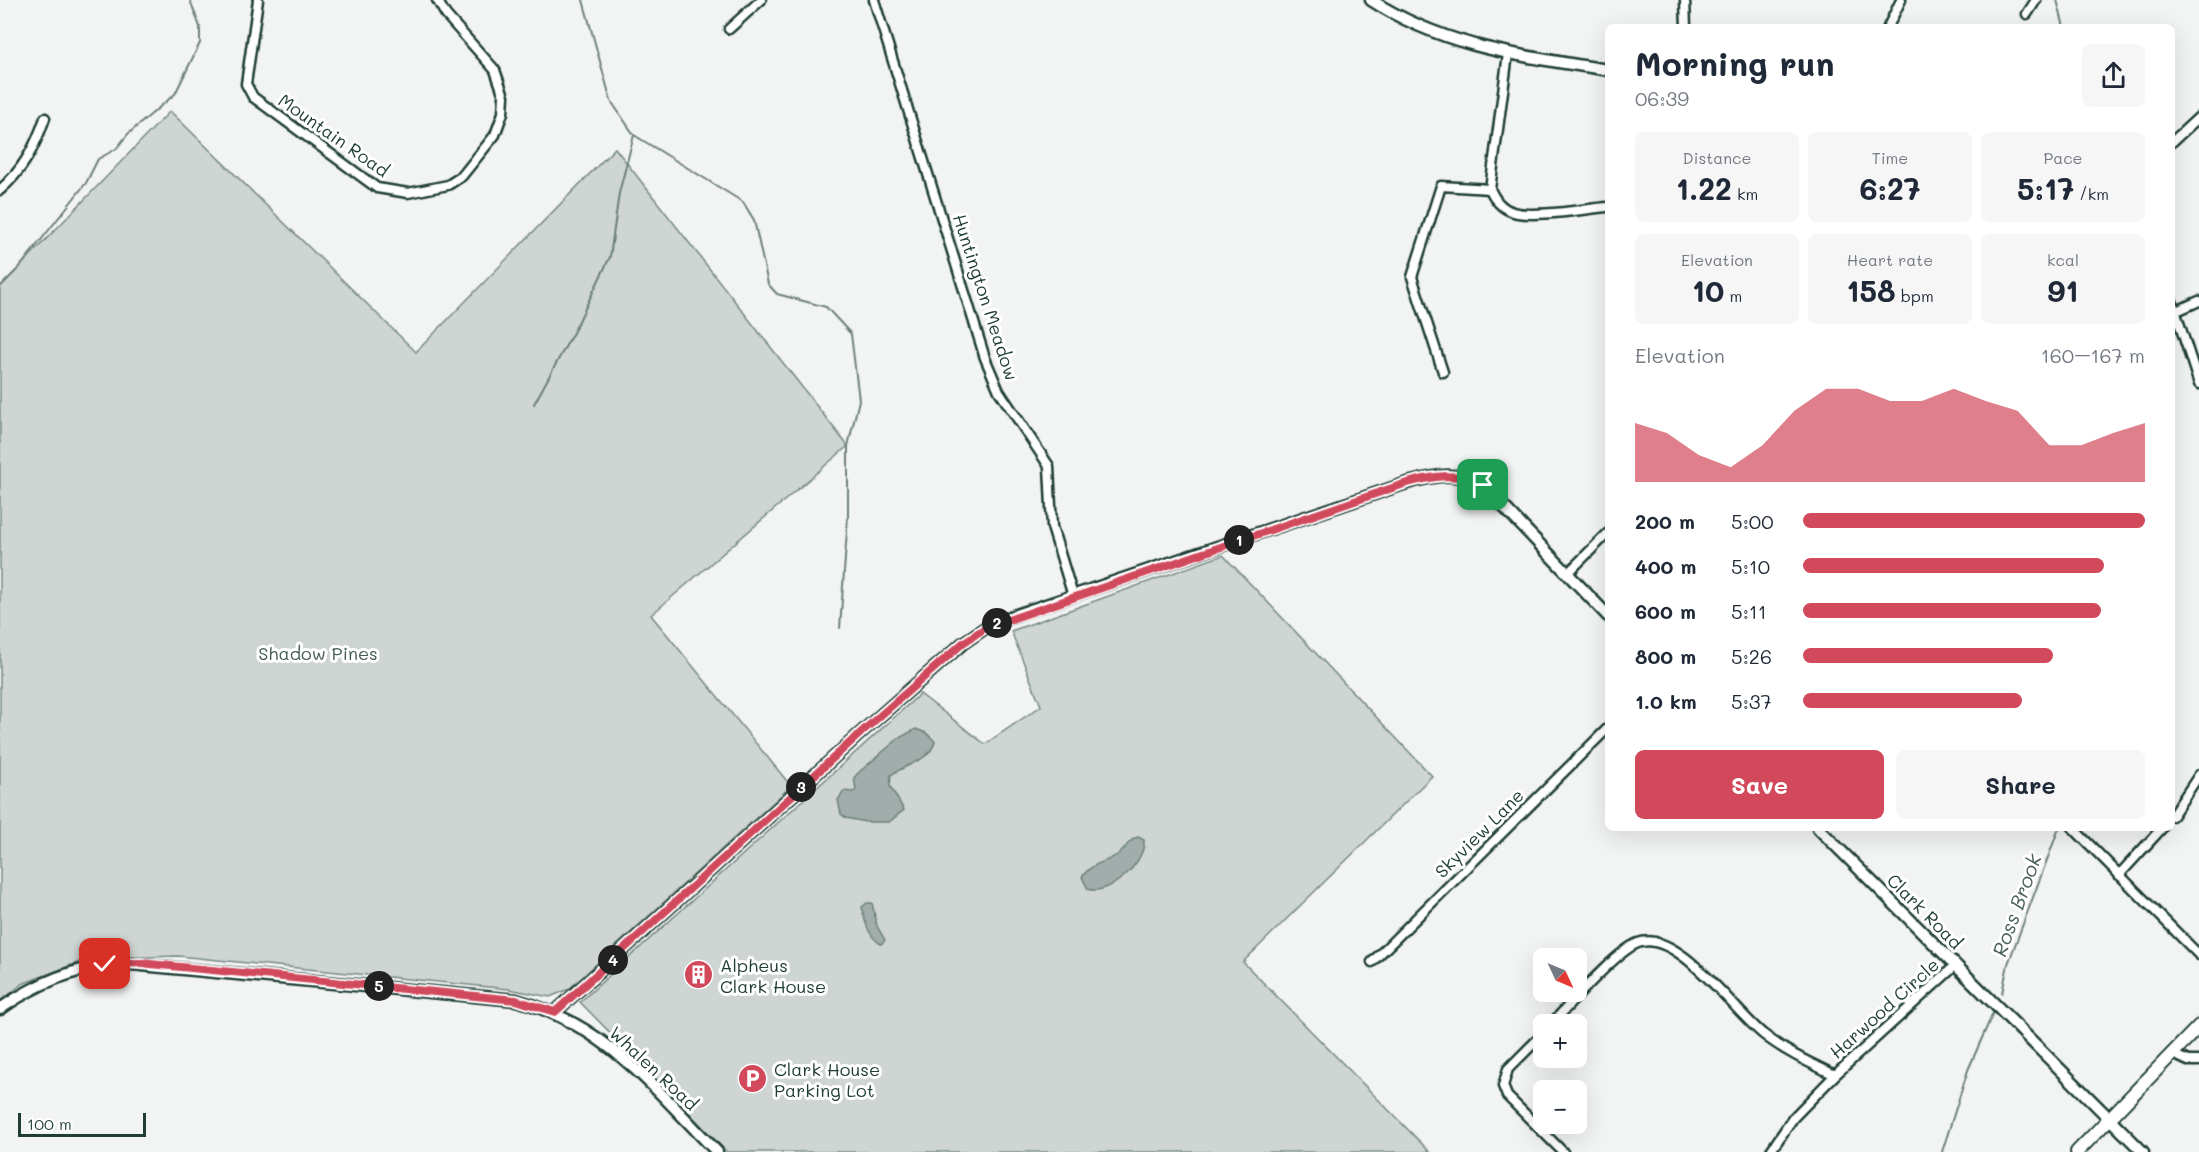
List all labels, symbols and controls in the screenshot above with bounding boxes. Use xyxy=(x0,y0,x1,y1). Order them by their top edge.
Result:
text: Morning run xyxy=(1635,41,1835,84)
button: share xyxy=(2082,44,2145,107)
text: 06:39 xyxy=(1635,85,1689,111)
street label: Mountain Road xyxy=(274,88,394,182)
text: Distance xyxy=(1683,147,1751,168)
text: Time xyxy=(1872,147,1908,168)
text: Pace xyxy=(2043,147,2083,168)
text: 1.22 xyxy=(1676,168,1732,208)
text: 6:27 xyxy=(1859,168,1921,208)
text: 5:17 xyxy=(2017,168,2074,208)
text: km xyxy=(1732,183,1758,204)
text: /km xyxy=(2074,183,2109,204)
street label: Huntington Meadow xyxy=(948,211,1024,383)
text: Elevation xyxy=(1681,249,1753,270)
text: Heart rate xyxy=(1847,249,1933,270)
text: kcal xyxy=(2047,249,2079,270)
text: 10 xyxy=(1692,270,1724,310)
text: 158 xyxy=(1846,270,1896,310)
text: 91 xyxy=(2047,270,2079,310)
text: m xyxy=(1724,285,1742,306)
text: bpm xyxy=(1896,285,1934,306)
text: Elevation xyxy=(1635,342,1725,368)
text: 160–167 m xyxy=(2041,342,2145,368)
pin xyxy=(1457,459,1508,510)
icon: arrive xyxy=(1466,468,1499,501)
text: 200 m xyxy=(1635,508,1695,534)
text: 5:00 xyxy=(1731,508,1774,534)
pin: 1 xyxy=(1224,525,1254,555)
text: 1 xyxy=(1235,529,1243,550)
text: 400 m xyxy=(1635,553,1696,579)
text: 5:10 xyxy=(1731,553,1770,579)
text: 600 m xyxy=(1635,598,1696,624)
text: 5:11 xyxy=(1731,598,1767,624)
pin: 2 xyxy=(982,608,1012,638)
text: 2 xyxy=(993,612,1001,633)
park label: Shadow Pines xyxy=(258,641,378,665)
text: 800 m xyxy=(1635,643,1696,669)
text: 5:26 xyxy=(1731,643,1772,669)
text: 1.0 km xyxy=(1635,688,1697,714)
text: 5:37 xyxy=(1731,688,1772,714)
button: Save xyxy=(1635,750,1884,819)
button: Share xyxy=(1896,750,2145,819)
pin: 3 xyxy=(786,772,816,802)
text: 3 xyxy=(796,776,806,797)
street label: Skyview Lane xyxy=(1429,783,1529,883)
water label: Ross Brook xyxy=(1985,850,2047,960)
street label: Clark Road xyxy=(1882,868,1968,954)
pin xyxy=(79,938,130,989)
pin: 4 xyxy=(598,945,628,975)
icon: check xyxy=(88,947,121,980)
north arrow xyxy=(1533,948,1587,1002)
map controls xyxy=(1533,948,1587,1134)
text: 4 xyxy=(608,949,618,970)
place label: Alpheus Clark House xyxy=(720,953,826,998)
street label: Harwood Circle xyxy=(1824,953,1944,1063)
building icon: Alpheus Clark House xyxy=(683,959,715,991)
pin: 5 xyxy=(364,971,394,1001)
text: 5 xyxy=(374,975,384,996)
button: + xyxy=(1533,1014,1587,1068)
street label: Whalen Road xyxy=(604,1021,704,1115)
place label: Clark House Parking Lot xyxy=(774,1057,880,1102)
parking icon: Clark House Parking Lot xyxy=(737,1063,769,1095)
button: − xyxy=(1533,1080,1587,1134)
scale bar xyxy=(18,1110,146,1138)
text: 100 m xyxy=(27,1113,72,1134)

